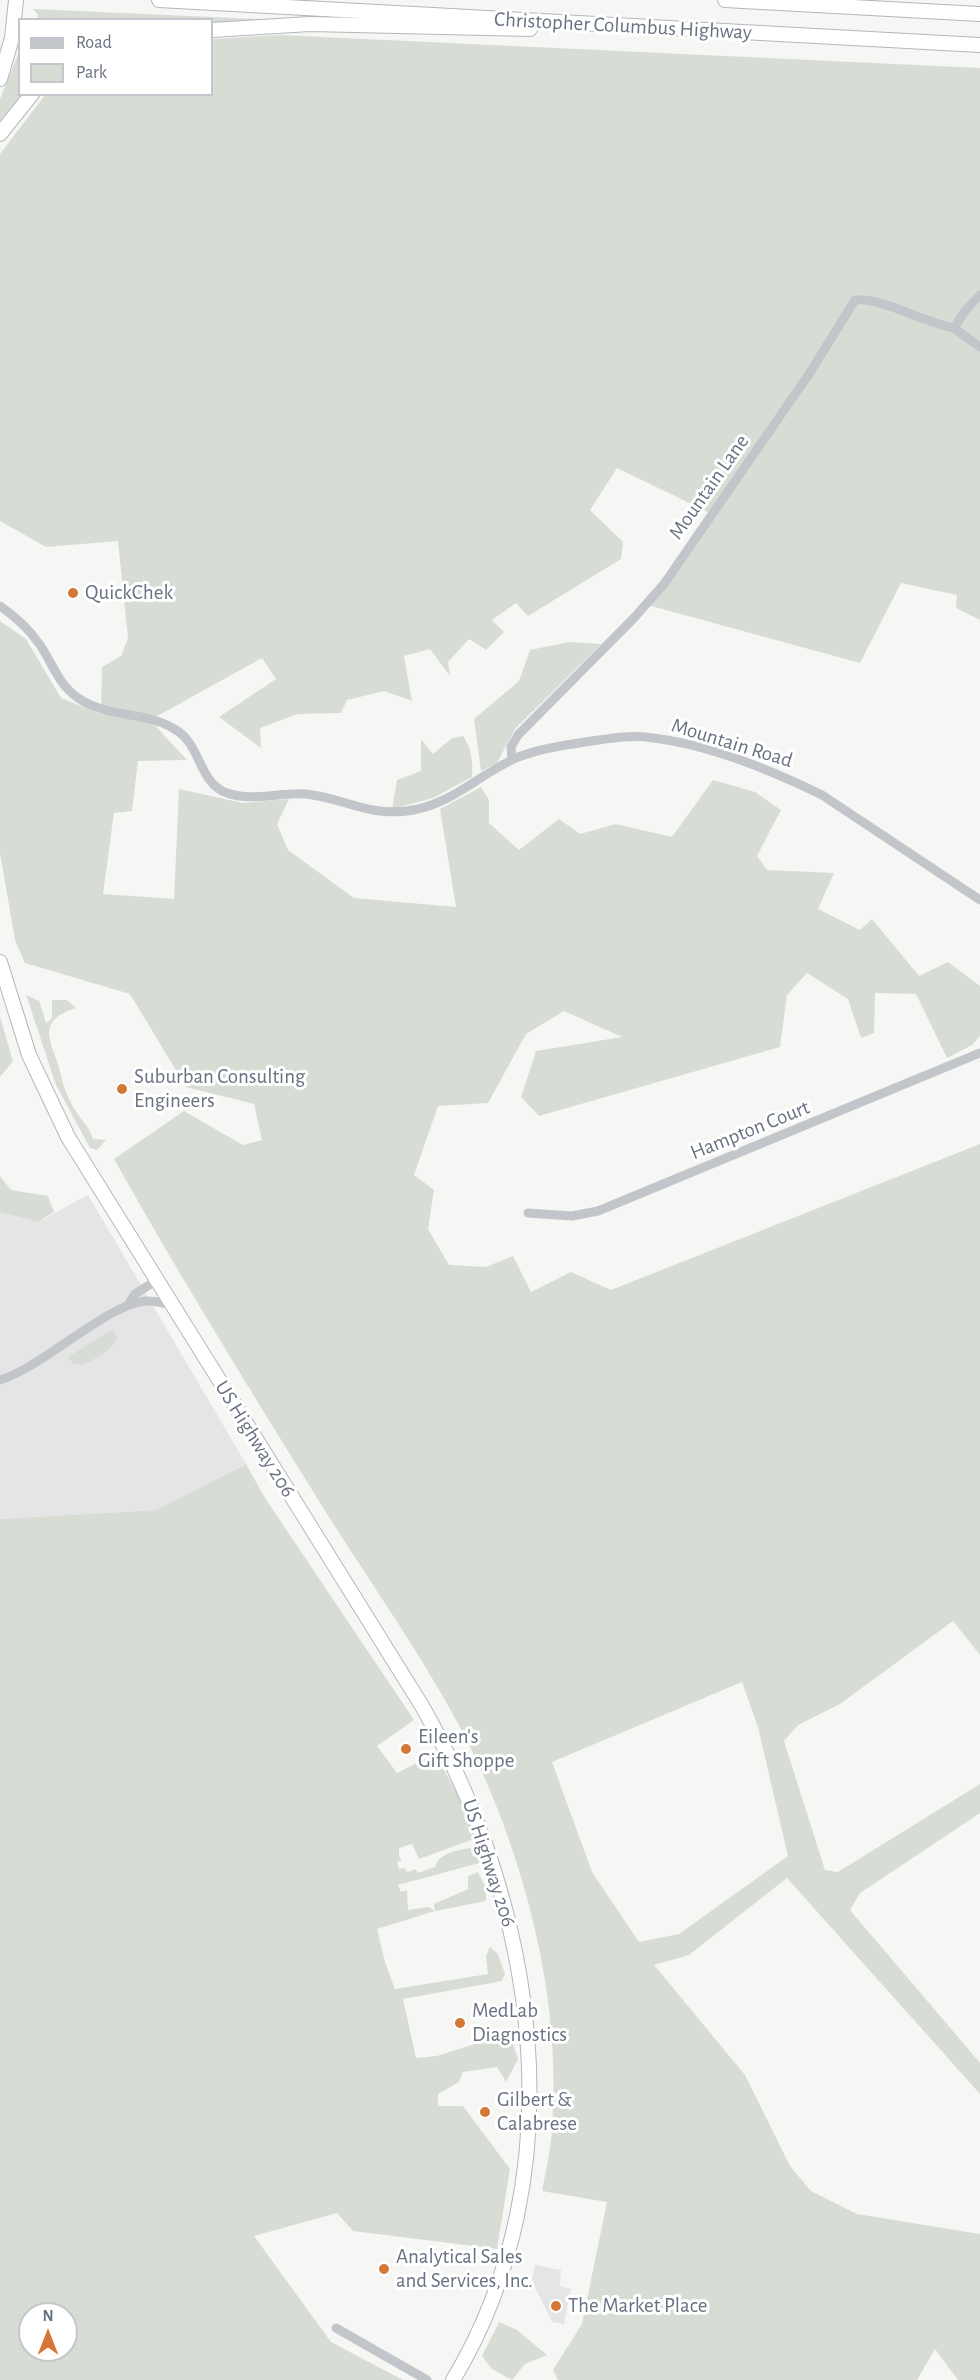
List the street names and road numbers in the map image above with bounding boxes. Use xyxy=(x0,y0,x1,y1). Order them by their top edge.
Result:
street label: Christopher Columbus Highway xyxy=(494,7,752,45)
street label: Mountain Lane xyxy=(664,430,754,544)
street label: Mountain Road xyxy=(668,713,796,773)
street label: Hampton Court xyxy=(687,1095,813,1165)
street label: US Highway 206 xyxy=(209,1376,301,1502)
street label: US Highway 206 xyxy=(456,1796,522,1930)

